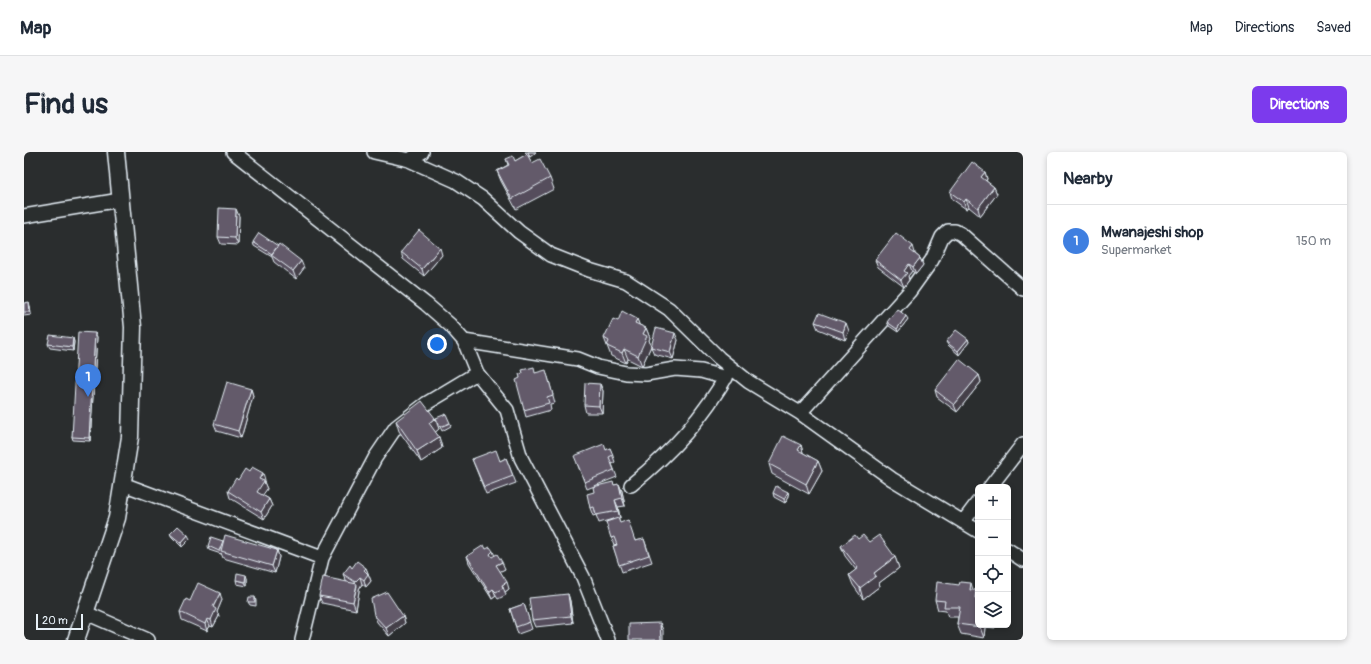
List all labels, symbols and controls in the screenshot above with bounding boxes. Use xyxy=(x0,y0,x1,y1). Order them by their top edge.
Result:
text: Map xyxy=(20,16,51,40)
text: Map xyxy=(1190,19,1213,36)
text: Directions xyxy=(1235,19,1294,36)
text: Saved xyxy=(1316,19,1351,36)
button: Directions xyxy=(1252,86,1347,123)
text: Find us xyxy=(24,87,108,122)
text: Nearby xyxy=(1063,168,1112,189)
text: Mwanajeshi shop xyxy=(1101,223,1204,242)
text: 1 xyxy=(1073,233,1079,249)
text: 150 m xyxy=(1296,233,1331,249)
text: Supermarket xyxy=(1101,242,1172,258)
your location xyxy=(427,334,447,354)
pin: 1 xyxy=(75,364,101,397)
map controls xyxy=(975,484,1011,628)
button: + xyxy=(975,484,1011,520)
button: − xyxy=(975,520,1011,556)
button: locate xyxy=(975,556,1011,592)
button: layers xyxy=(975,592,1011,628)
scale bar xyxy=(36,612,83,631)
text: 20 m xyxy=(42,614,68,627)

